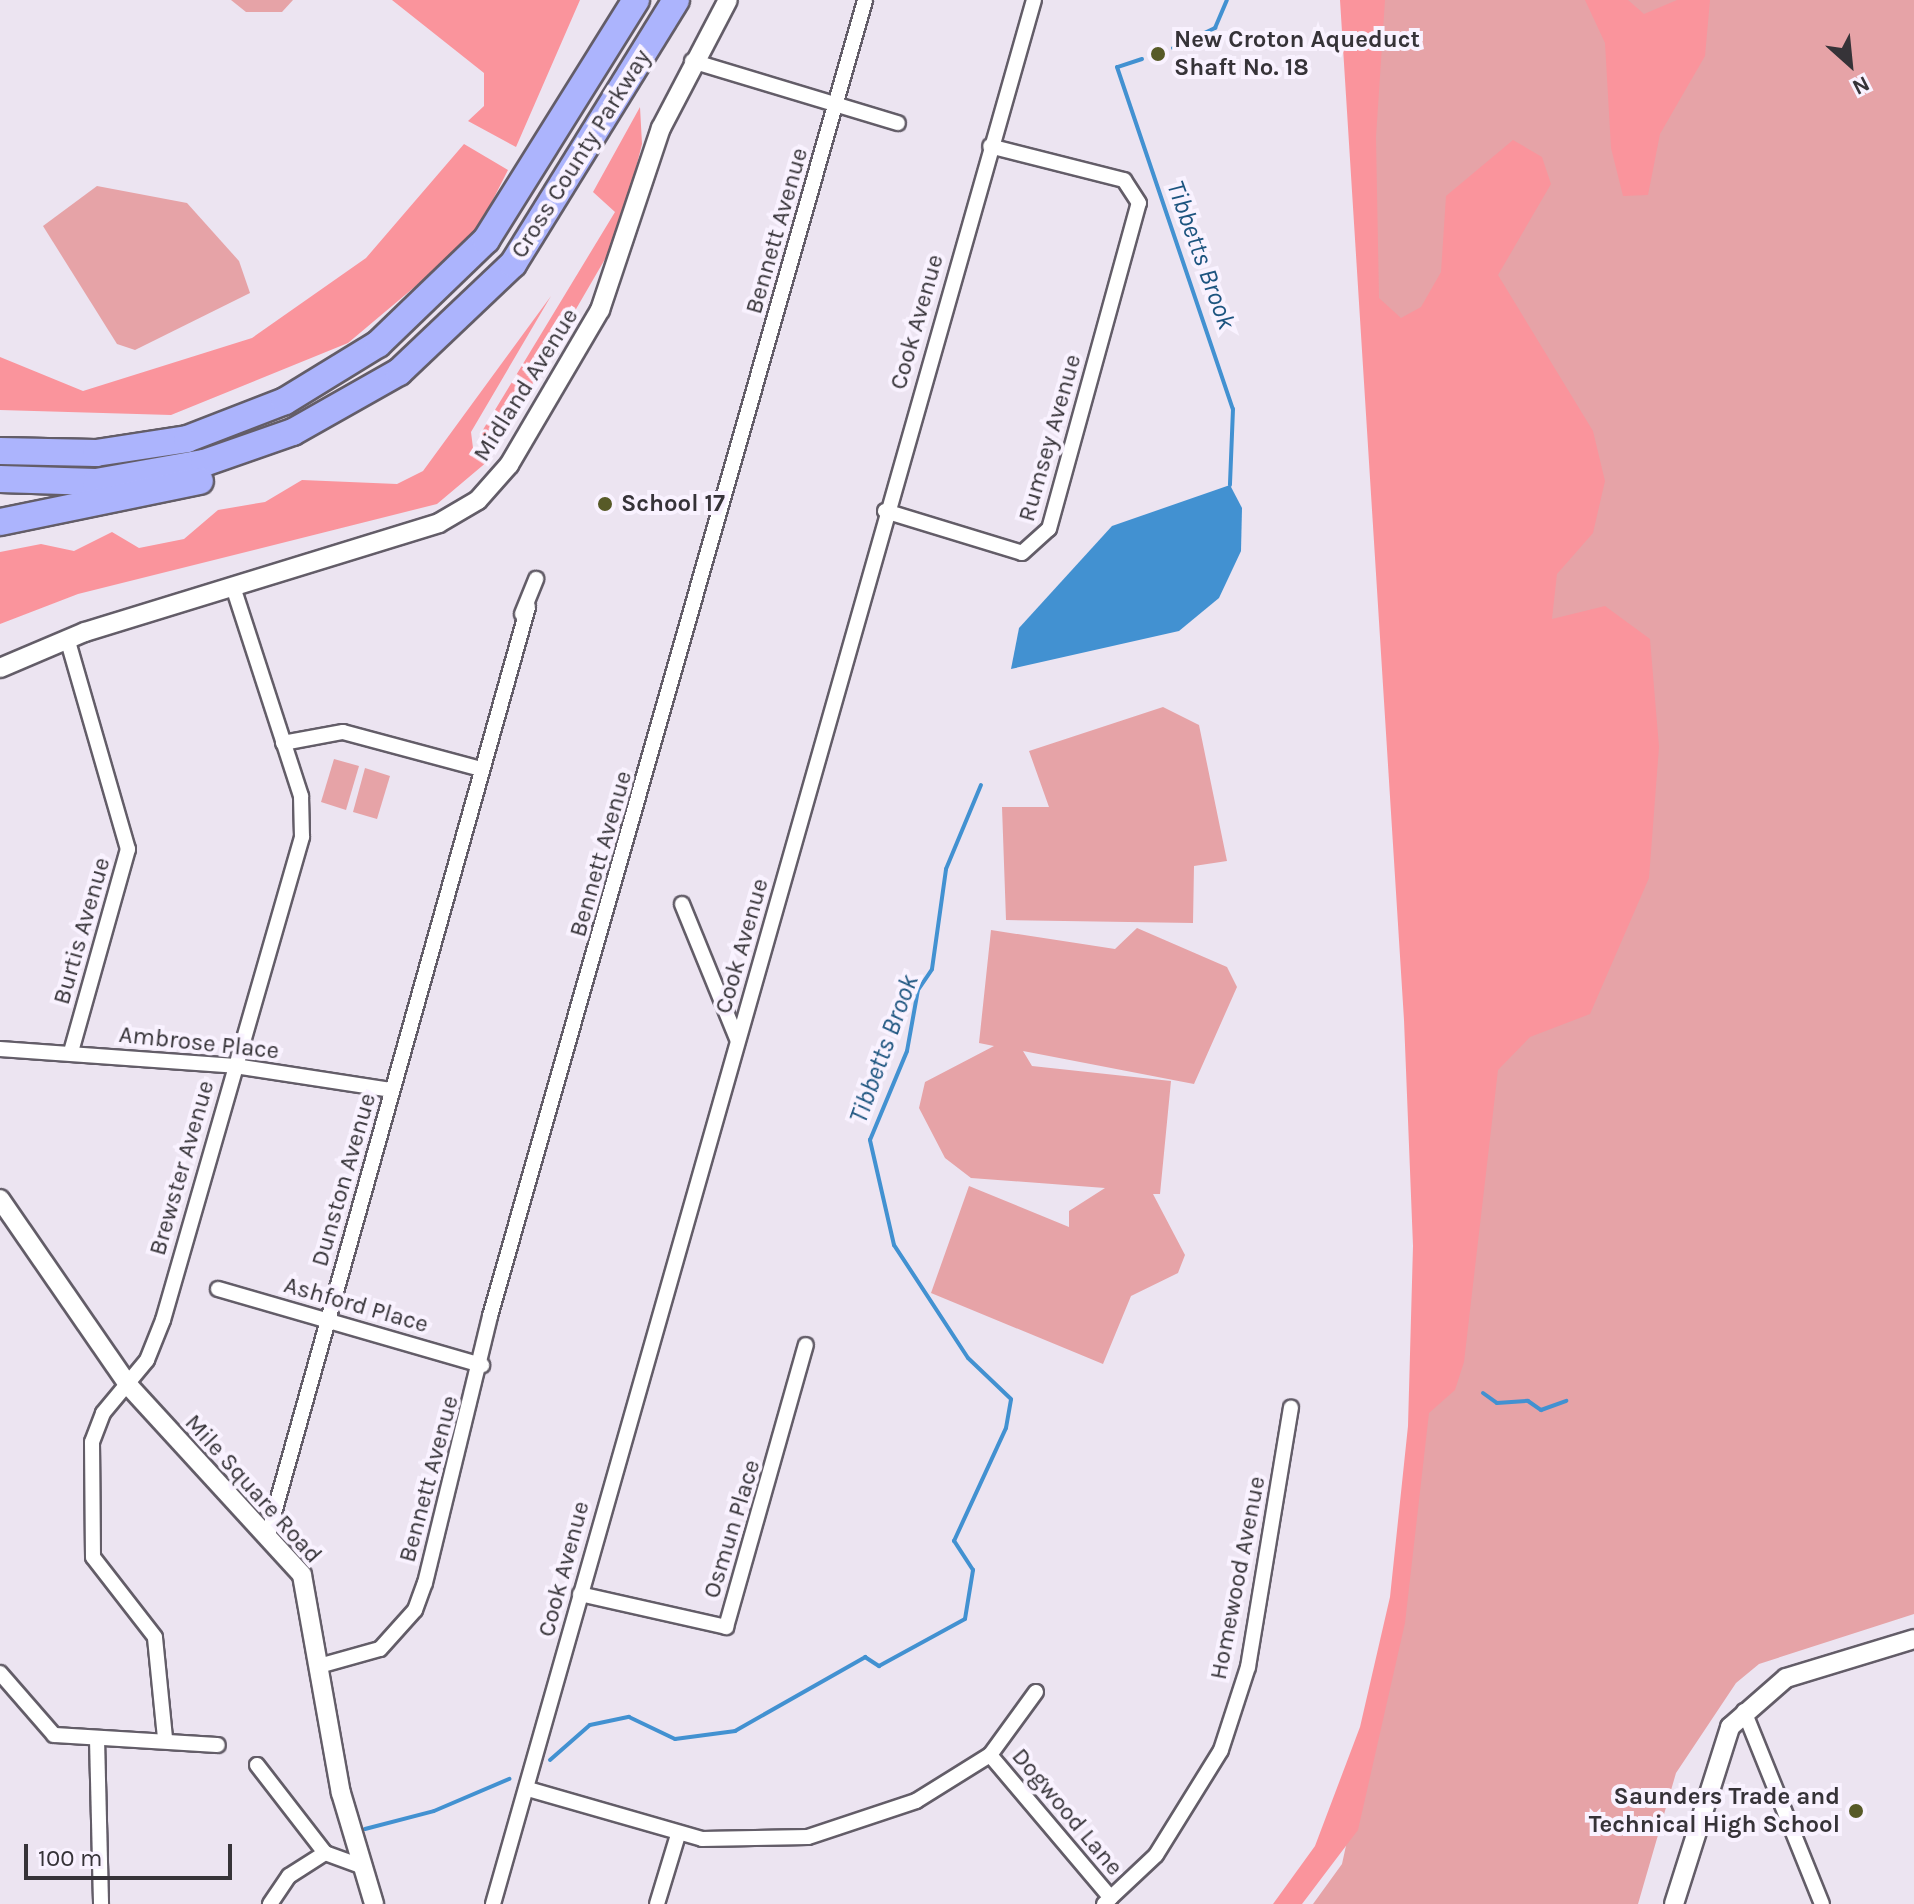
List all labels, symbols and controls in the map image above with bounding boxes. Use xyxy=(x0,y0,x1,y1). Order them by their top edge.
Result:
north arrow xyxy=(1810,24,1890,104)
place label: New Croton Aqueduct Shaft No. 18 xyxy=(1174,26,1420,82)
street label: Cross County Parkway xyxy=(505,44,657,264)
marker: New Croton Aqueduct Shaft No. 18 xyxy=(1149,45,1167,63)
text: N xyxy=(1848,70,1874,101)
street label: Bennett Avenue xyxy=(740,145,814,317)
water label: Tibbetts Brook xyxy=(1160,176,1242,334)
street label: Cook Avenue xyxy=(884,251,950,393)
street label: Midland Avenue xyxy=(467,303,585,467)
street label: Rumsey Avenue xyxy=(1012,351,1088,525)
place label: School 17 xyxy=(621,490,725,518)
marker: School 17 xyxy=(596,495,614,513)
street label: Bennett Avenue xyxy=(564,768,638,940)
street label: Burtis Avenue xyxy=(47,854,117,1008)
street label: Cook Avenue xyxy=(709,875,775,1017)
water label: Tibbetts Brook xyxy=(843,970,925,1128)
street label: Ambrose Place xyxy=(118,1020,280,1066)
street label: Brewster Avenue xyxy=(143,1077,221,1259)
street label: Dunston Avenue xyxy=(306,1090,382,1270)
street label: Ashford Place xyxy=(281,1271,431,1339)
street label: Bennett Avenue xyxy=(393,1393,465,1565)
street label: Mile Square Road xyxy=(179,1409,327,1569)
street label: Osmun Place xyxy=(697,1456,767,1602)
street label: Homewood Avenue xyxy=(1204,1474,1272,1682)
street label: Cook Avenue xyxy=(532,1498,596,1640)
street label: Dogwood Lane xyxy=(1005,1743,1129,1881)
place label: Saunders Trade and Technical High School xyxy=(1589,1783,1840,1839)
marker: Saunders Trade and Technical High School xyxy=(1847,1802,1865,1820)
scale bar xyxy=(28,1828,236,1878)
text: 100 m xyxy=(38,1844,103,1872)

